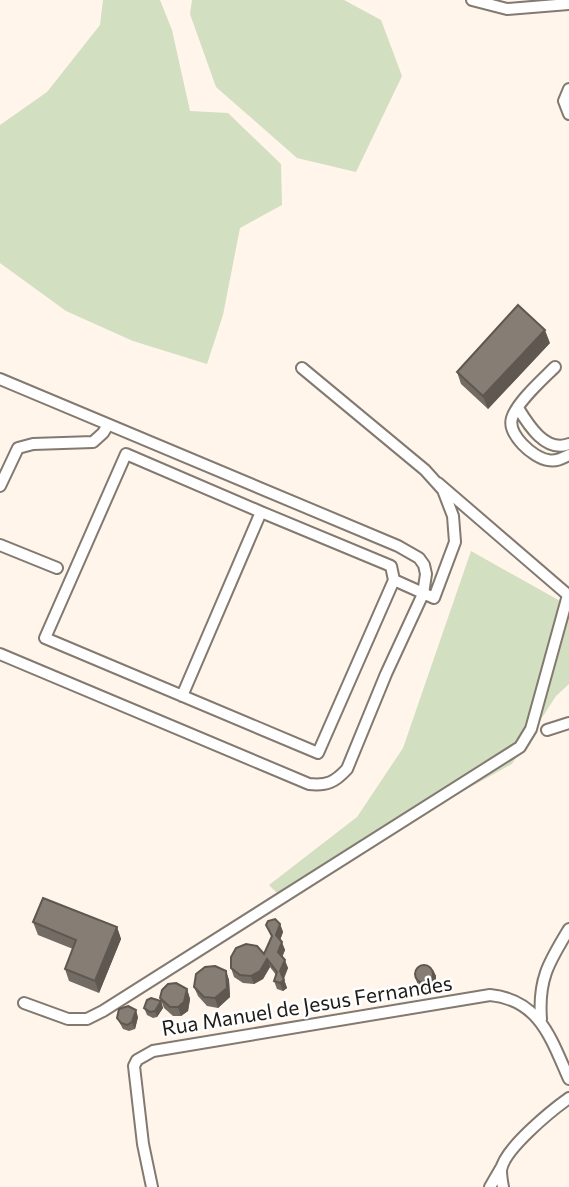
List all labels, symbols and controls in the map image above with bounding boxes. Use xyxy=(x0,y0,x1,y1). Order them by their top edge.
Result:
street label: Rua Manuel de Jesus Fernandes xyxy=(160,969,454,1040)

